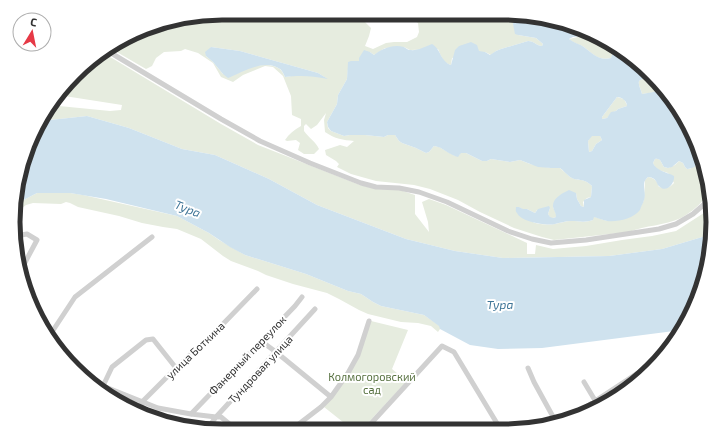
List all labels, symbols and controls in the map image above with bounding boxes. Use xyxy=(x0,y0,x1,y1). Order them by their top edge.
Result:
north arrow xyxy=(12,12,52,52)
text: С xyxy=(30,15,39,29)
water label: Тура xyxy=(173,197,203,220)
water label: Тура xyxy=(487,297,513,311)
street label: Фанерный переулок xyxy=(206,312,289,398)
street label: улица Боткина xyxy=(163,319,228,382)
street label: Тундровая улица xyxy=(225,332,296,406)
park label: Колмогоровский сад xyxy=(328,370,416,396)

